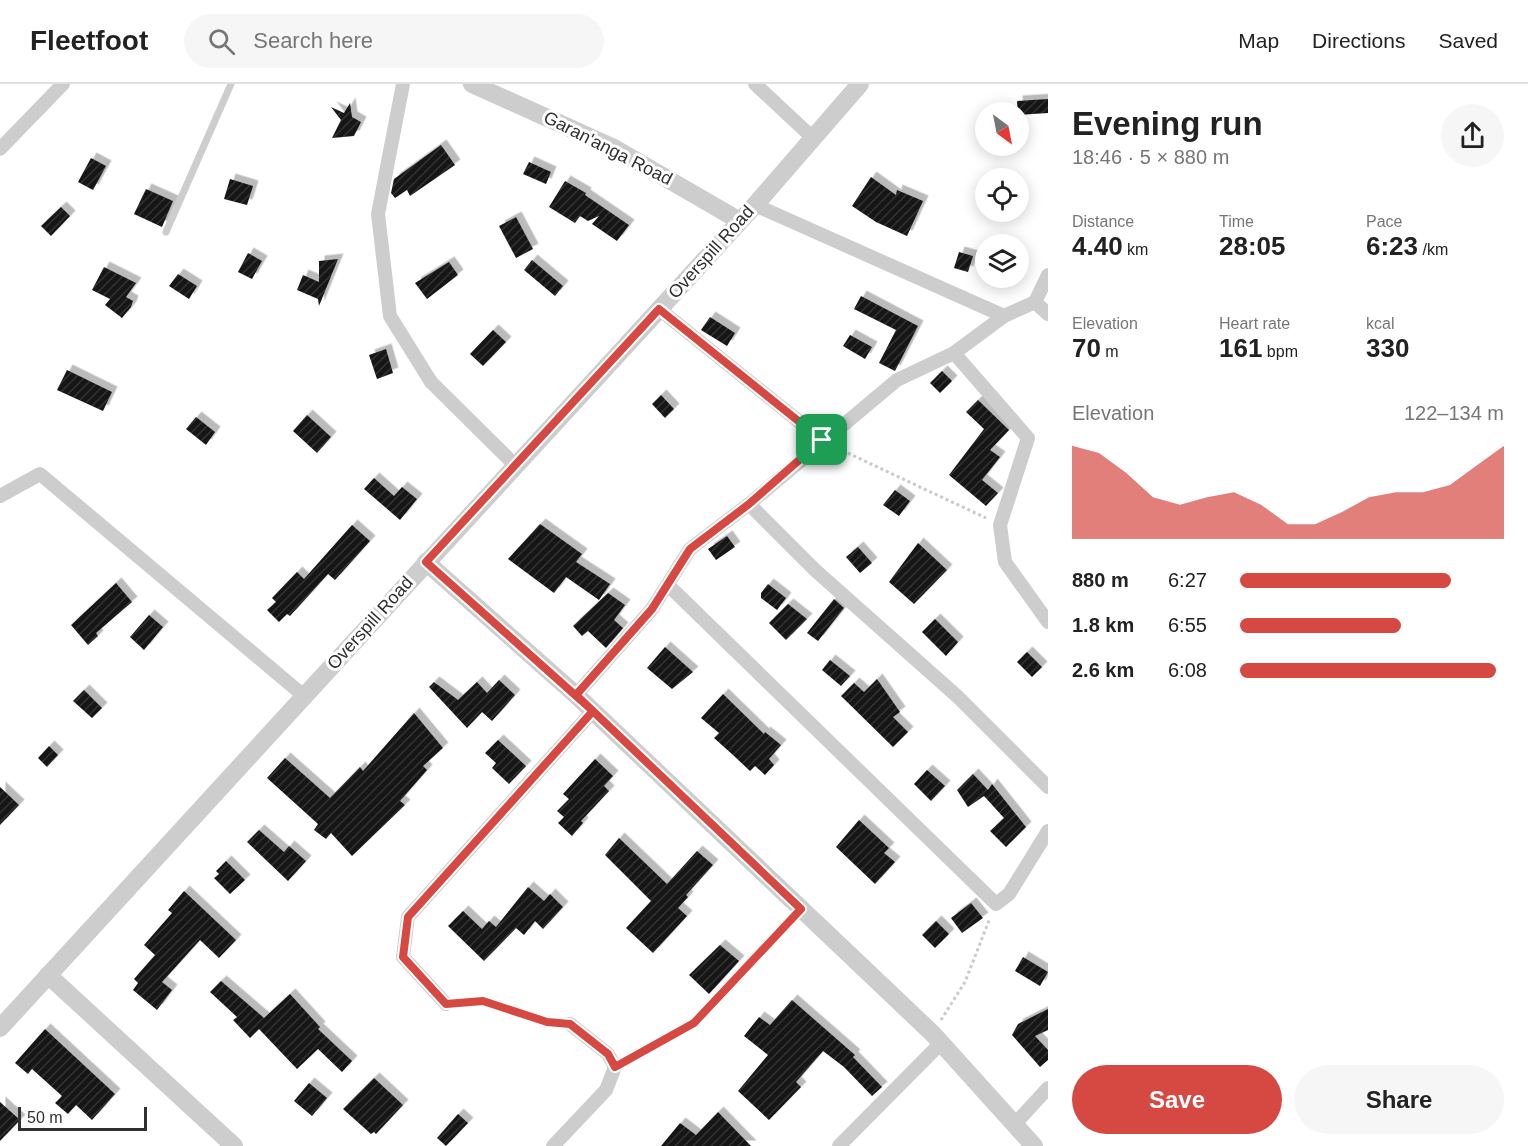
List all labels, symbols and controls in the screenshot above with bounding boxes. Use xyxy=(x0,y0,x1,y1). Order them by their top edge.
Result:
search box xyxy=(184,14,604,68)
text: Fleetfoot xyxy=(30,25,148,56)
icon: search xyxy=(205,25,238,58)
text: Search here xyxy=(253,28,373,53)
text: Map xyxy=(1238,29,1279,52)
text: Directions xyxy=(1312,29,1405,52)
text: Saved xyxy=(1438,29,1498,52)
north arrow xyxy=(975,102,1029,156)
map controls xyxy=(975,102,1029,288)
button: share xyxy=(1441,104,1504,167)
text: Evening run xyxy=(1072,105,1263,142)
street label: Garan'anga Road xyxy=(540,107,676,189)
text: 18:46 · 5 × 880 m xyxy=(1072,146,1229,168)
button: locate xyxy=(975,168,1029,222)
street label: Overspill Road xyxy=(664,201,758,303)
text: Distance xyxy=(1072,213,1134,230)
text: Time xyxy=(1219,213,1254,230)
text: Pace xyxy=(1366,213,1402,230)
text: 4.40 xyxy=(1072,231,1123,261)
text: 28:05 xyxy=(1219,231,1286,261)
text: 6:23 xyxy=(1366,231,1418,261)
button: layers xyxy=(975,234,1029,288)
text: km xyxy=(1123,241,1148,258)
text: /km xyxy=(1418,241,1448,258)
text: Elevation xyxy=(1072,315,1138,332)
text: Heart rate xyxy=(1219,315,1290,332)
text: kcal xyxy=(1366,315,1394,332)
text: 70 xyxy=(1072,333,1101,363)
text: 161 xyxy=(1219,333,1262,363)
text: 330 xyxy=(1366,333,1409,363)
text: m xyxy=(1101,343,1119,360)
text: bpm xyxy=(1262,343,1298,360)
text: Elevation xyxy=(1072,402,1154,424)
text: 122–134 m xyxy=(1404,402,1504,424)
pin xyxy=(796,414,847,465)
icon: arrive xyxy=(805,423,838,456)
text: 880 m xyxy=(1072,569,1129,591)
text: 6:27 xyxy=(1168,569,1207,591)
street label: Overspill Road xyxy=(323,572,417,674)
text: 1.8 km xyxy=(1072,614,1134,636)
text: 6:55 xyxy=(1168,614,1207,636)
text: 2.6 km xyxy=(1072,659,1134,681)
text: 6:08 xyxy=(1168,659,1207,681)
button: Save xyxy=(1072,1065,1282,1134)
button: Share xyxy=(1294,1065,1504,1134)
scale bar xyxy=(18,1104,147,1132)
text: 50 m xyxy=(27,1109,63,1126)

